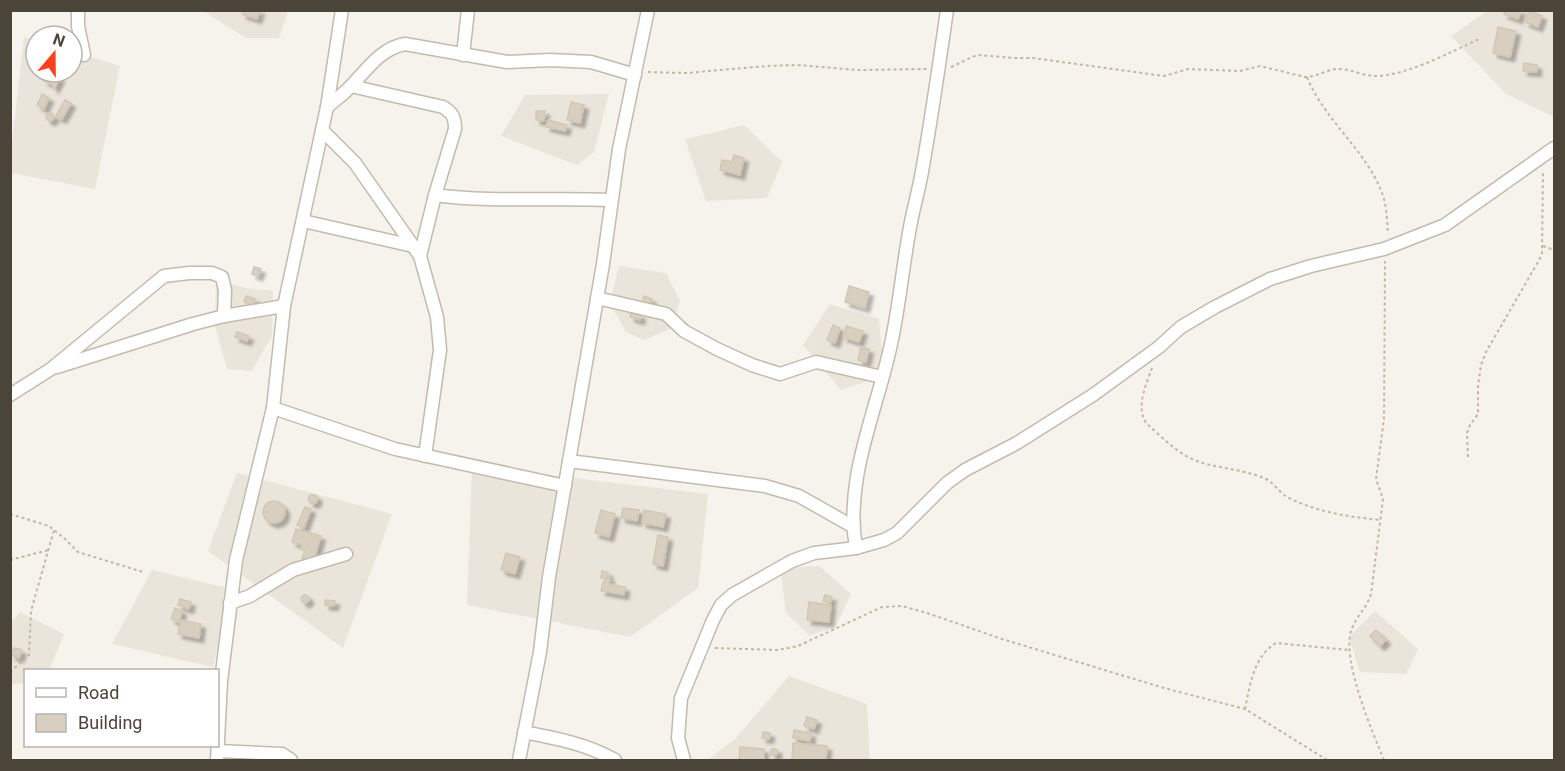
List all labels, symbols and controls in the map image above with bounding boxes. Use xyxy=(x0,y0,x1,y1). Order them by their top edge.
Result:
north arrow xyxy=(24,24,84,84)
text: N xyxy=(50,30,68,51)
legend xyxy=(24,669,219,747)
text: Road xyxy=(78,682,119,703)
text: Building xyxy=(78,712,142,733)

